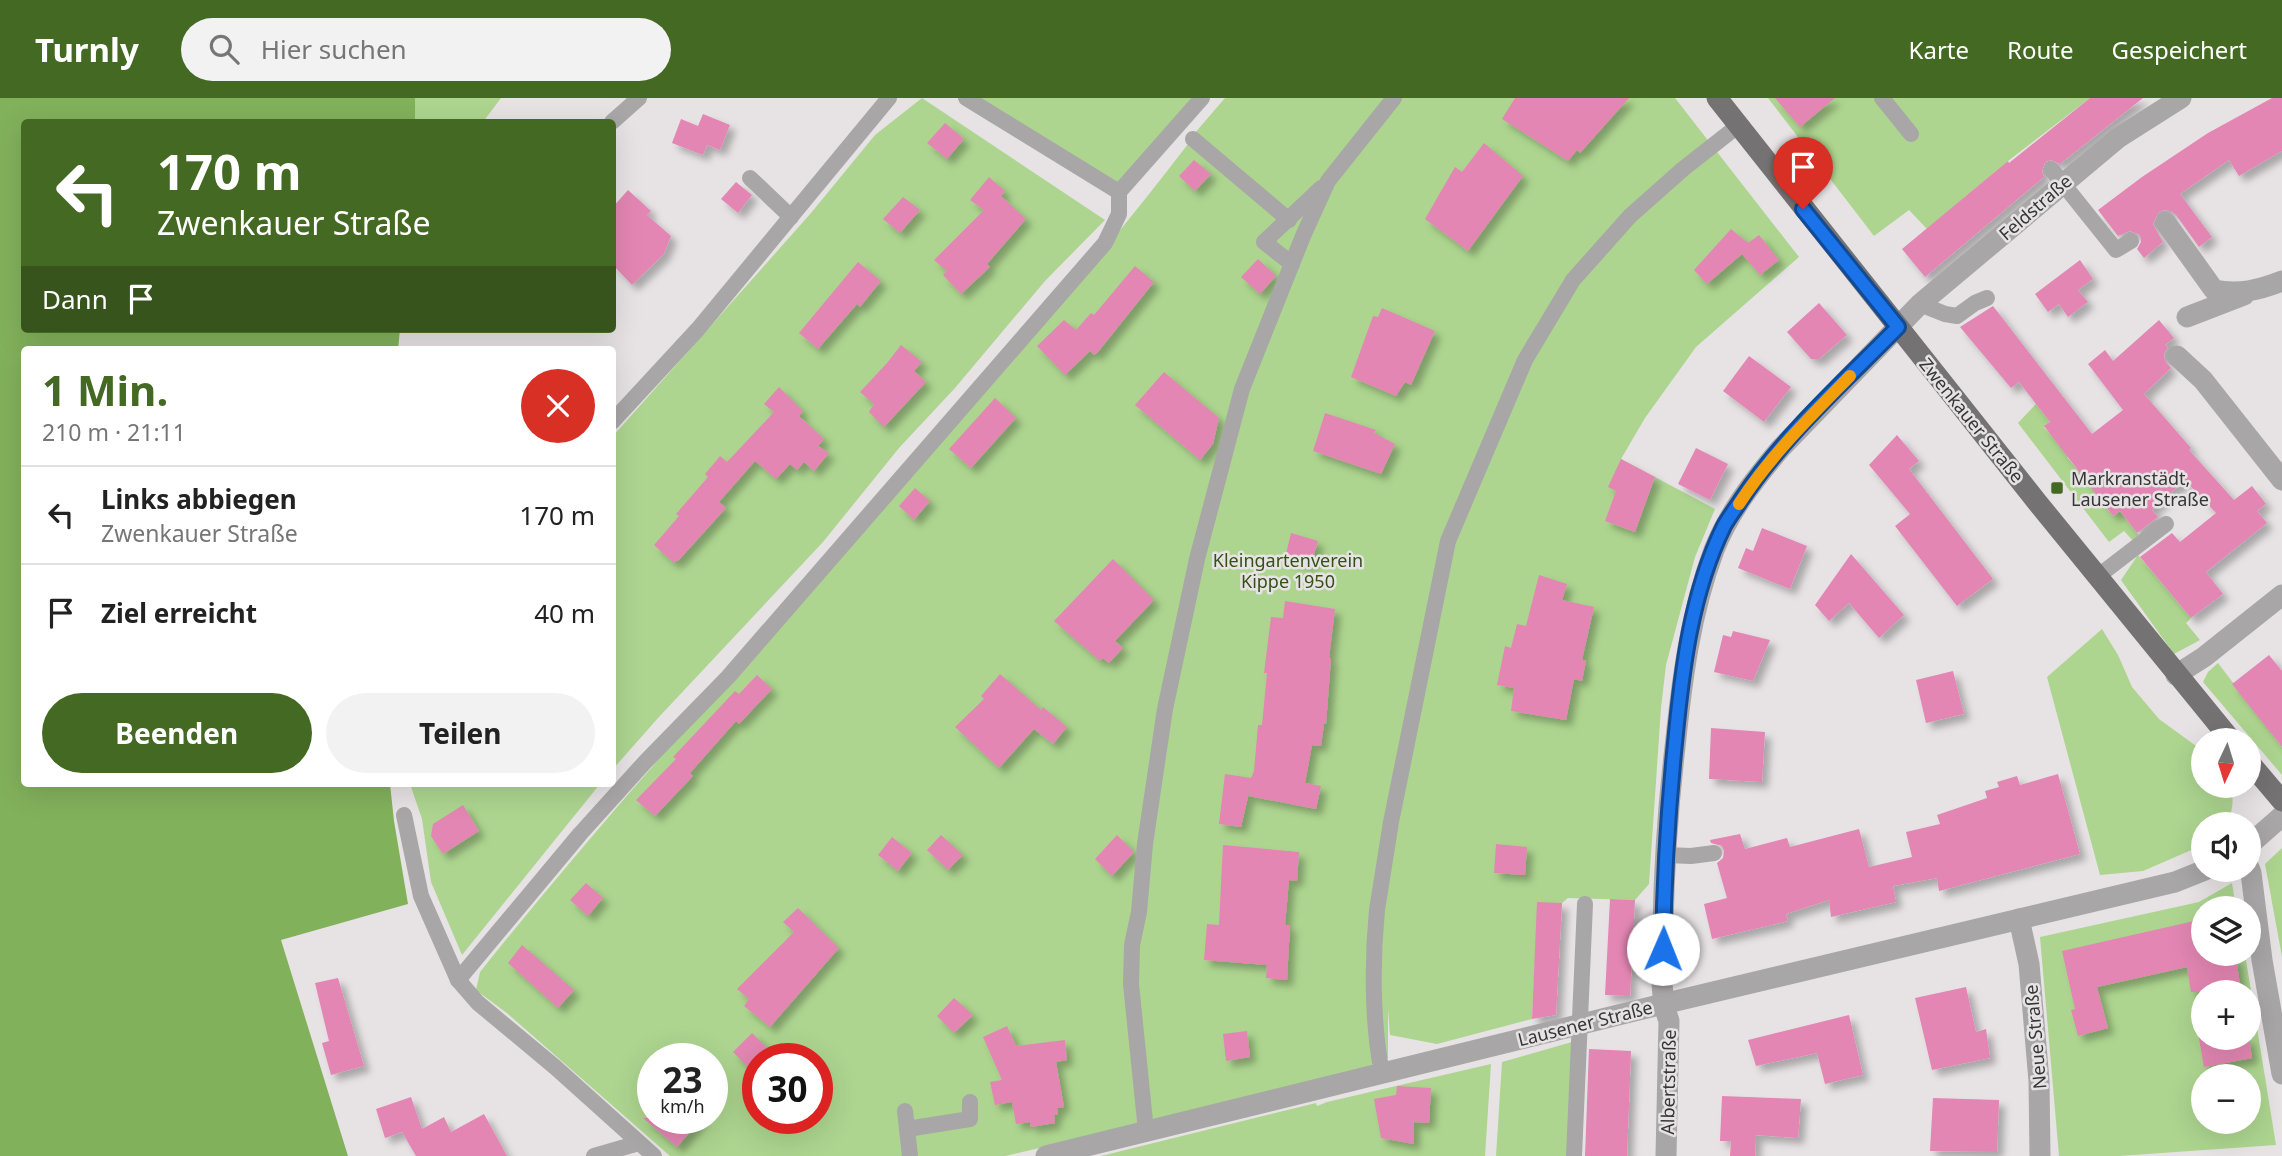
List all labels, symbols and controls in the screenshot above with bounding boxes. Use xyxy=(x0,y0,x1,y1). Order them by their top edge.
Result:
search box xyxy=(181,18,671,81)
text: Turnly xyxy=(35,27,139,72)
icon: search xyxy=(205,30,243,68)
text: Hier suchen xyxy=(261,31,407,67)
text: Karte xyxy=(1909,33,1969,66)
text: Route xyxy=(2007,33,2074,66)
text: Gespeichert xyxy=(2112,33,2247,66)
pin xyxy=(1773,137,1833,209)
text: 170 m xyxy=(157,138,302,204)
icon: left xyxy=(42,147,133,238)
icon: arrive xyxy=(1784,148,1822,186)
street label: Feldstraße xyxy=(1994,169,2076,245)
text: Zwenkauer Straße xyxy=(157,201,431,244)
icon: arrive xyxy=(122,280,160,318)
text: Dann xyxy=(42,281,108,317)
street label: Zwenkauer Straße xyxy=(1914,353,2030,487)
text: 1 Min. xyxy=(42,361,168,418)
button: close xyxy=(521,369,595,443)
text: 210 m · 21:11 xyxy=(42,416,186,448)
place label: Markranstädt, Lausener Straße xyxy=(2071,466,2209,511)
marker: Markranstädt, Lausener Straße xyxy=(2049,480,2065,496)
text: Links abbiegen xyxy=(101,481,297,517)
icon: left xyxy=(42,496,80,534)
text: 170 m xyxy=(519,497,595,533)
text: Zwenkauer Straße xyxy=(101,517,298,549)
park label: Kleingartenverein Kippe 1950 xyxy=(1213,548,1363,593)
icon: arrive xyxy=(42,594,80,632)
text: Ziel erreicht xyxy=(101,595,257,631)
text: 40 m xyxy=(534,595,595,631)
button: Beenden xyxy=(42,693,312,773)
button: Teilen xyxy=(326,693,595,773)
north arrow xyxy=(2191,728,2261,798)
map controls xyxy=(2191,728,2261,1134)
button: sound xyxy=(2191,812,2261,882)
button: layers xyxy=(2191,896,2261,966)
position arrow xyxy=(1626,912,1700,986)
button: + xyxy=(2191,980,2261,1050)
street label: Neue Straße xyxy=(2018,984,2052,1090)
street label: Lausener Straße xyxy=(1515,995,1655,1051)
street label: Albertstraße xyxy=(1655,1029,1681,1135)
speed limit sign: 30 xyxy=(742,1043,833,1134)
text: 23 xyxy=(662,1056,703,1103)
button: − xyxy=(2191,1064,2261,1134)
text: km/h xyxy=(660,1094,705,1118)

